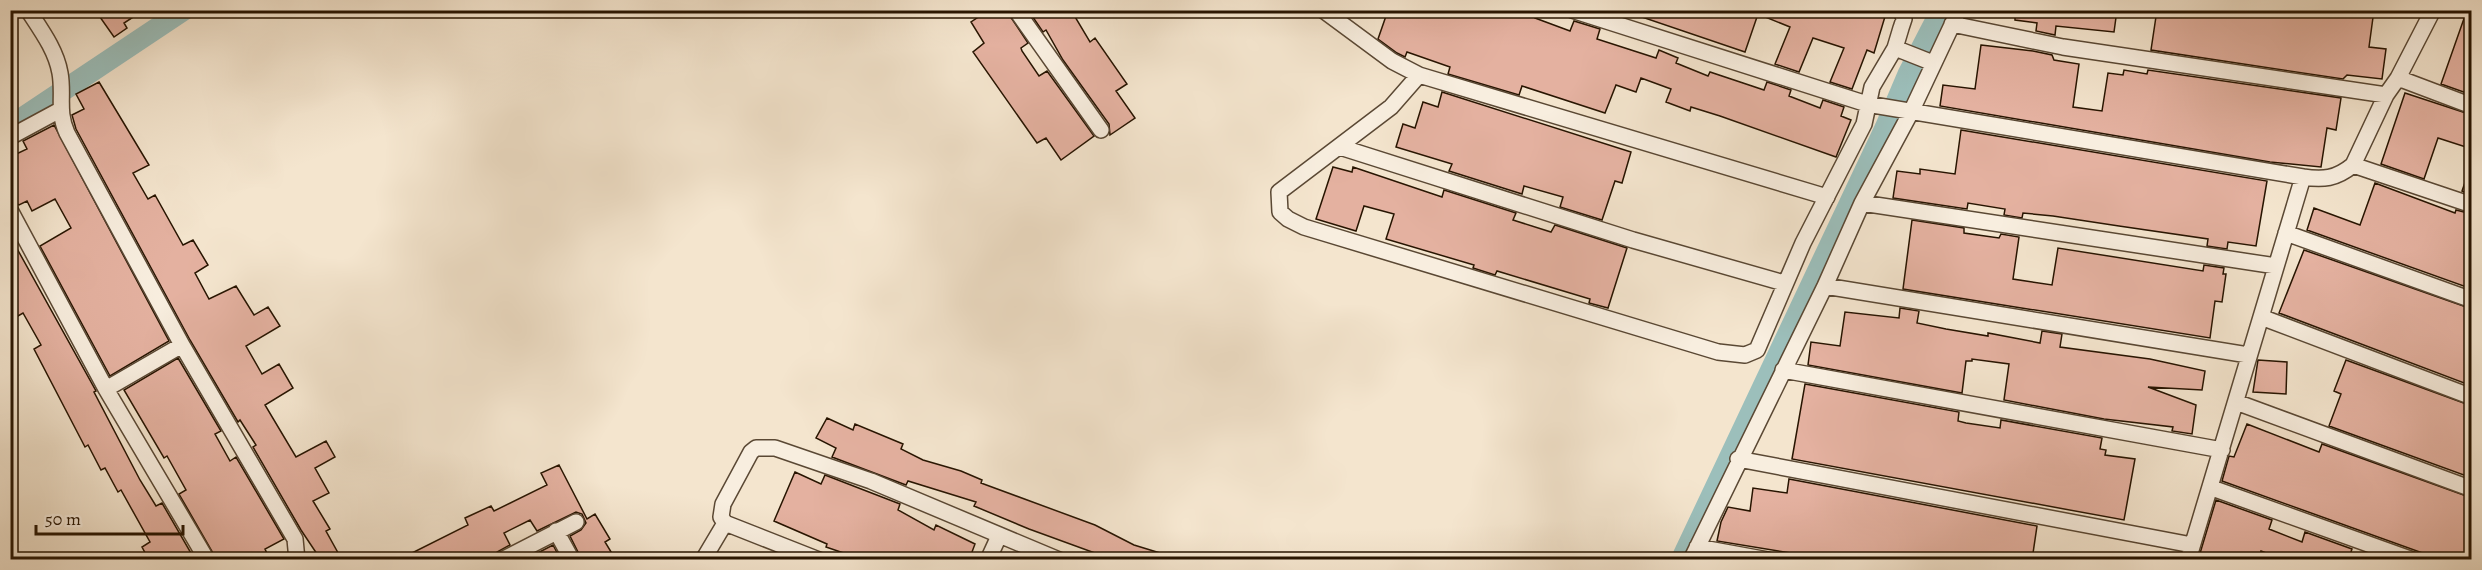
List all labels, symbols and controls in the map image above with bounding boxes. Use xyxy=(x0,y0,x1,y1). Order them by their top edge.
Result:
scale bar xyxy=(36,498,183,536)
text: 50 m xyxy=(45,507,81,531)

